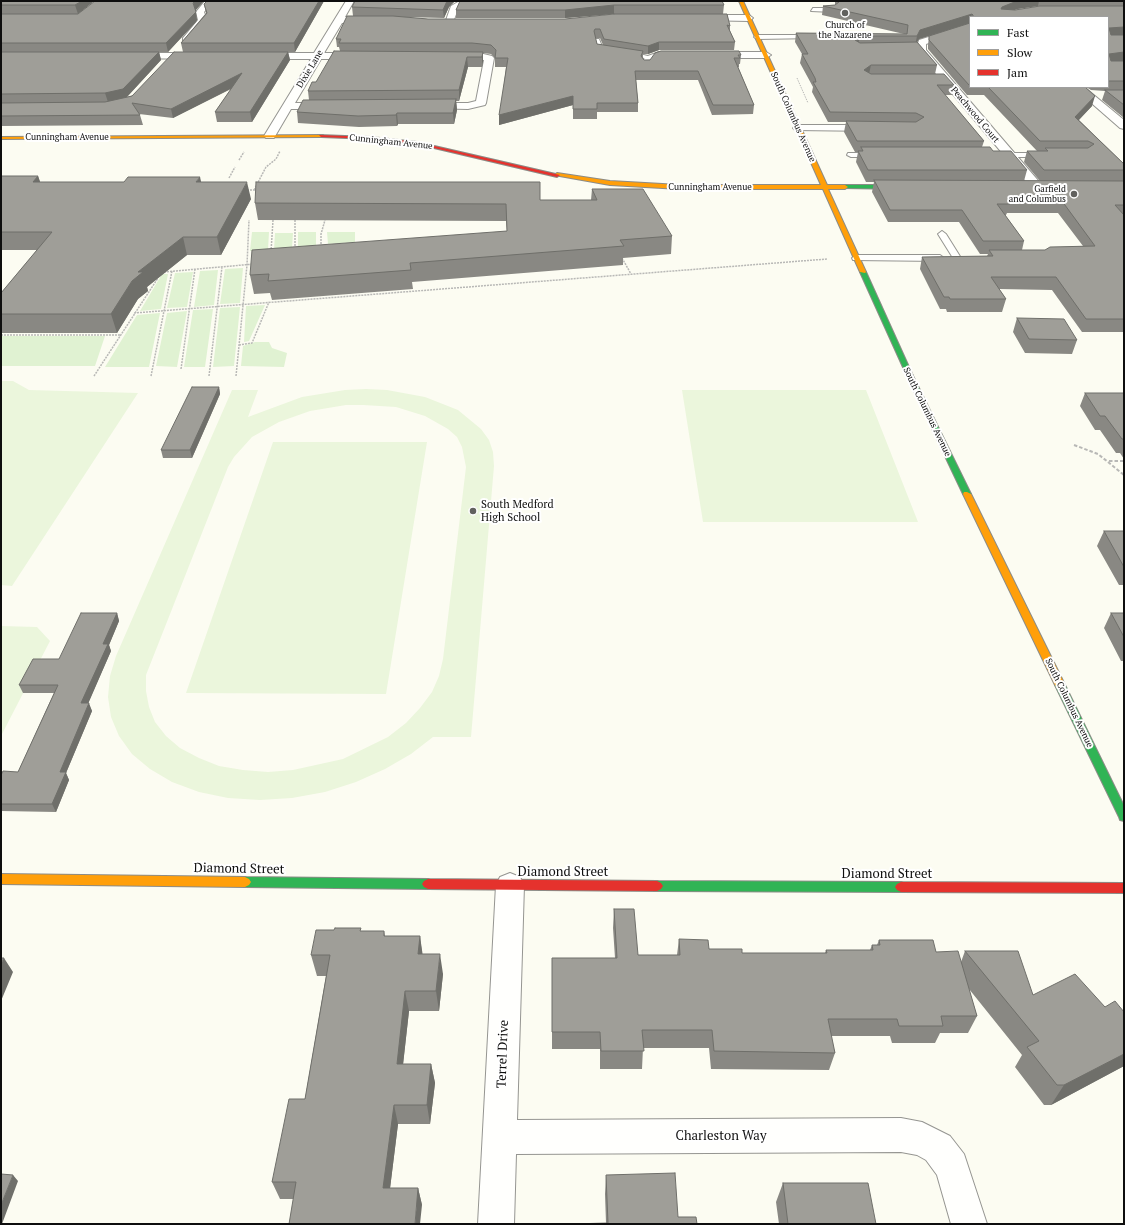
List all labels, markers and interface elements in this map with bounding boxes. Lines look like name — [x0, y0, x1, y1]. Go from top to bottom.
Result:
marker: Church of the Nazarene — [840, 8, 850, 18]
legend — [969, 16, 1109, 88]
place label: Church of the Nazarene — [818, 20, 872, 41]
text: Fast — [1007, 25, 1029, 40]
text: Slow — [1007, 45, 1032, 60]
street label: Dixie Lane — [294, 48, 326, 90]
text: Jam — [1007, 65, 1028, 80]
street label: South Columbus Avenue — [768, 70, 818, 164]
street label: Peachwood Court — [948, 85, 1002, 145]
street label: Cunningham Avenue — [25, 132, 109, 142]
street label: Cunningham Avenue — [349, 132, 433, 152]
street label: Cunningham Avenue — [668, 182, 752, 192]
place label: Garfield and Columbus — [1009, 184, 1066, 205]
marker: Garfield and Columbus — [1069, 189, 1079, 199]
street label: South Columbus Avenue — [901, 366, 953, 458]
place label: South Medford High School — [481, 498, 554, 524]
marker: South Medford High School — [468, 506, 478, 516]
street label: South Columbus Avenue — [1043, 657, 1095, 749]
street label: Diamond Street — [193, 860, 285, 878]
street label: Diamond Street — [518, 864, 608, 880]
street label: Diamond Street — [842, 866, 932, 882]
street label: Terrel Drive — [494, 1020, 512, 1088]
street label: Charleston Way — [676, 1128, 766, 1144]

